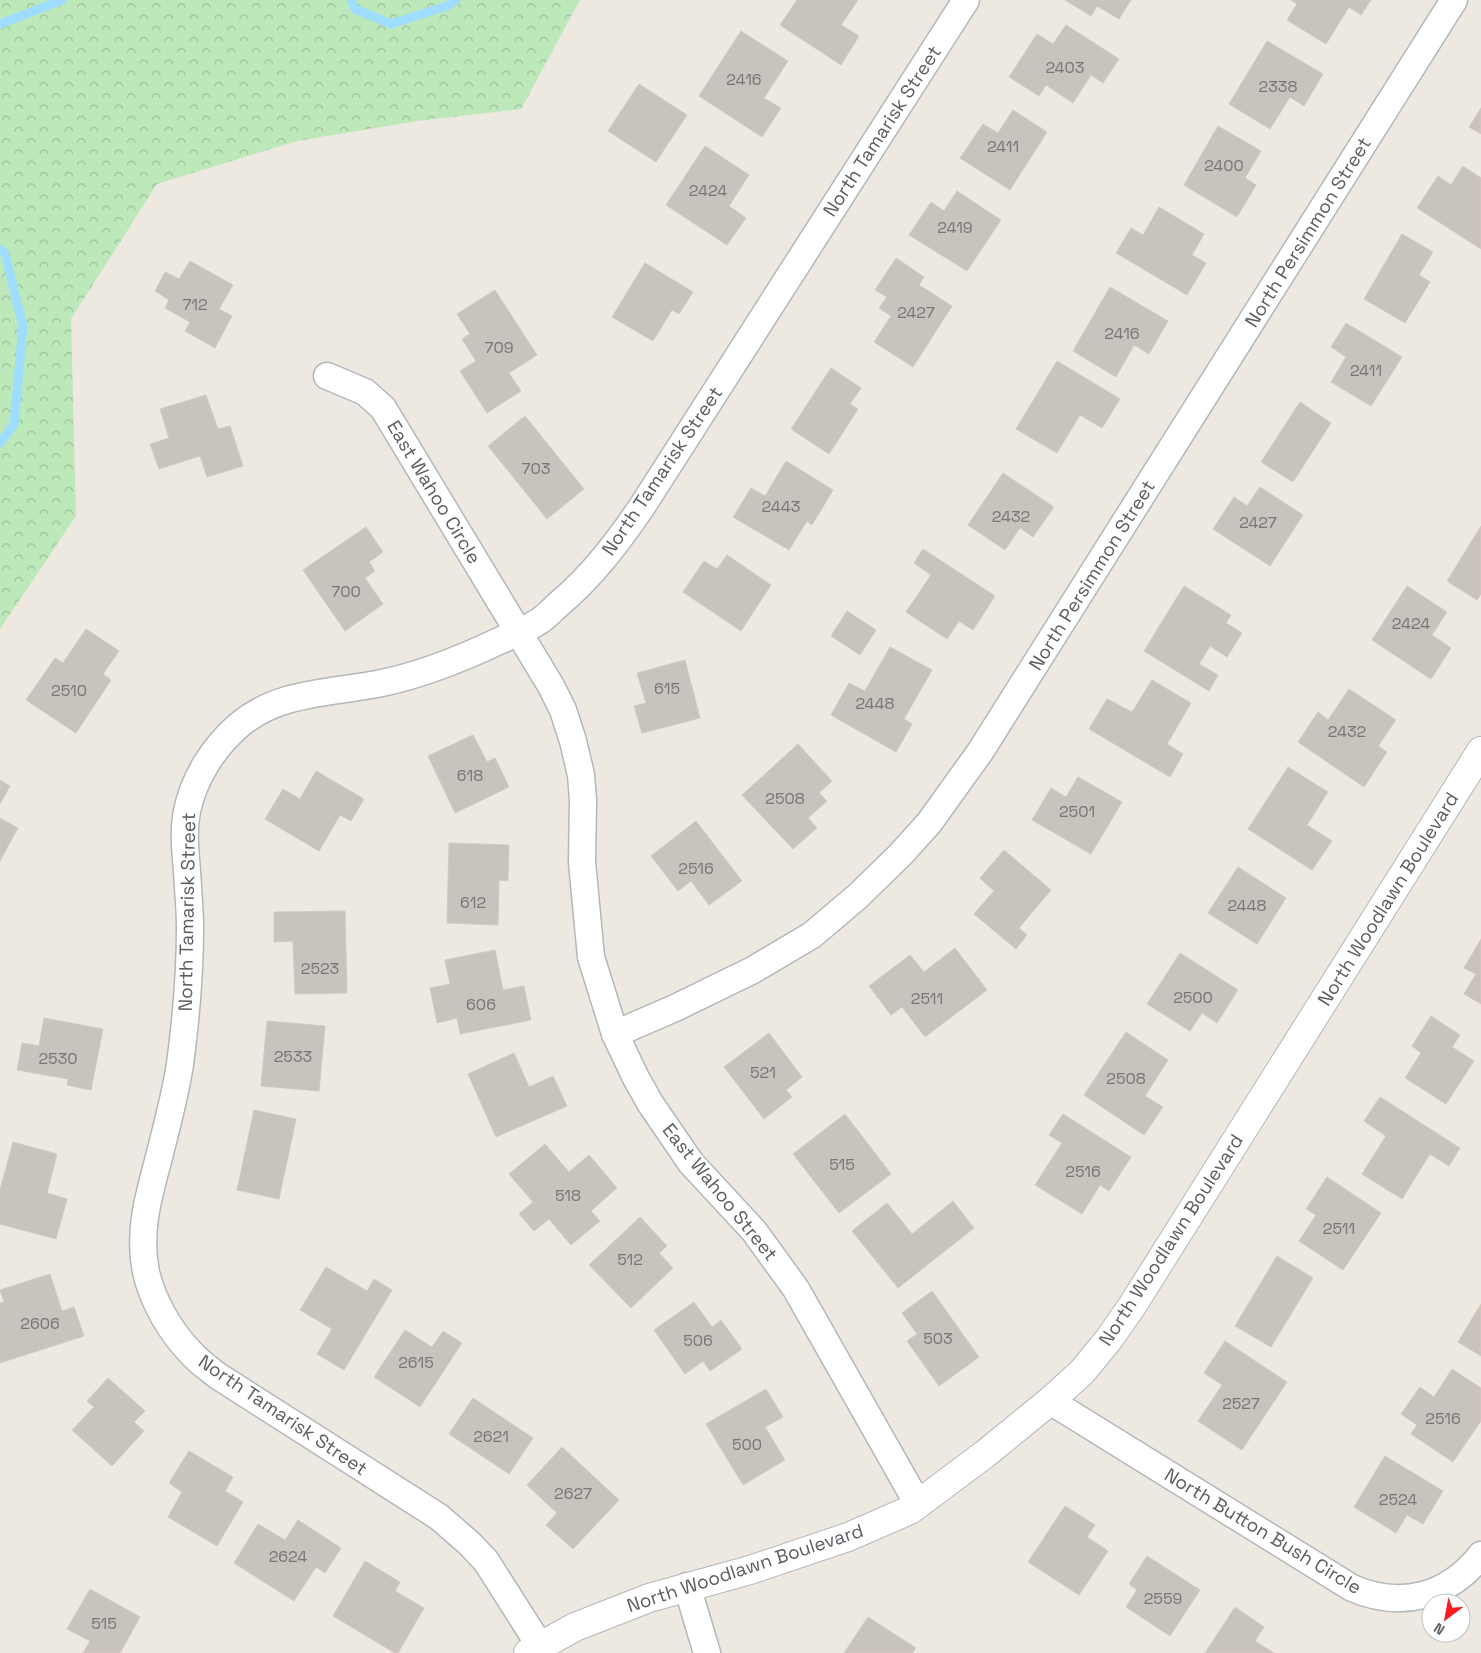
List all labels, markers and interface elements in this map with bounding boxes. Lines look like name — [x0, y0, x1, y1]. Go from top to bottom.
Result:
street label: North Tamarisk Street — [817, 41, 947, 221]
house number: 2403 — [1045, 57, 1085, 78]
house number: 2416 — [726, 69, 762, 90]
house number: 2338 — [1259, 76, 1297, 97]
street label: North Persimmon Street — [1239, 132, 1377, 332]
house number: 2411 — [987, 136, 1019, 157]
house number: 2400 — [1204, 155, 1244, 176]
house number: 2424 — [689, 180, 727, 201]
house number: 2419 — [937, 217, 973, 238]
house number: 712 — [182, 294, 208, 315]
house number: 2427 — [897, 302, 935, 323]
house number: 2416 — [1104, 323, 1140, 344]
house number: 709 — [485, 337, 513, 358]
house number: 2411 — [1350, 360, 1382, 381]
street label: North Tamarisk Street — [596, 382, 728, 560]
street label: East Wahoo Circle — [381, 416, 487, 568]
house number: 703 — [522, 458, 550, 479]
street label: North Persimmon Street — [1023, 475, 1161, 675]
house number: 2443 — [762, 496, 800, 517]
house number: 2432 — [992, 506, 1030, 527]
house number: 2427 — [1239, 512, 1277, 533]
house number: 700 — [331, 581, 361, 602]
house number: 2424 — [1392, 613, 1430, 634]
house number: 615 — [654, 678, 680, 699]
house number: 2510 — [51, 680, 87, 701]
house number: 2448 — [855, 693, 895, 714]
house number: 2432 — [1328, 721, 1366, 742]
house number: 618 — [457, 765, 483, 786]
house number: 2508 — [765, 788, 805, 809]
street label: North Woodlawn Boulevard — [1312, 788, 1464, 1010]
house number: 2501 — [1059, 801, 1095, 822]
street label: North Tamarisk Street — [173, 812, 201, 1012]
house number: 2516 — [678, 858, 714, 879]
house number: 612 — [460, 892, 486, 913]
house number: 2448 — [1227, 895, 1267, 916]
house number: 2523 — [301, 958, 339, 979]
house number: 2500 — [1173, 987, 1213, 1008]
house number: 2511 — [911, 988, 943, 1009]
house number: 606 — [466, 994, 496, 1015]
house number: 2533 — [274, 1046, 312, 1067]
house number: 2530 — [38, 1048, 78, 1069]
house number: 521 — [750, 1062, 776, 1083]
house number: 2508 — [1106, 1068, 1146, 1089]
street label: East Wahoo Street — [657, 1118, 783, 1266]
street label: North Woodlawn Boulevard — [1093, 1130, 1249, 1350]
house number: 515 — [829, 1154, 855, 1175]
house number: 2516 — [1065, 1161, 1101, 1182]
house number: 518 — [555, 1185, 581, 1206]
house number: 2511 — [1323, 1218, 1355, 1239]
house number: 512 — [617, 1249, 643, 1270]
house number: 2606 — [20, 1313, 60, 1334]
house number: 503 — [923, 1328, 953, 1349]
house number: 506 — [683, 1330, 713, 1351]
street label: North Tamarisk Street — [194, 1349, 372, 1481]
house number: 2615 — [398, 1352, 434, 1373]
house number: 2527 — [1222, 1393, 1260, 1414]
house number: 2516 — [1425, 1408, 1461, 1429]
house number: 2621 — [473, 1426, 509, 1447]
house number: 500 — [732, 1434, 762, 1455]
street label: North Button Bush Circle — [1160, 1462, 1366, 1600]
house number: 2627 — [554, 1483, 592, 1504]
house number: 2524 — [1379, 1489, 1417, 1510]
street label: North Woodlawn Boulevard — [624, 1518, 866, 1618]
house number: 2624 — [269, 1546, 307, 1567]
house number: 2559 — [1144, 1588, 1182, 1609]
north arrow — [1421, 1593, 1471, 1643]
house number: 515 — [91, 1613, 117, 1634]
text: N — [1430, 1619, 1448, 1639]

